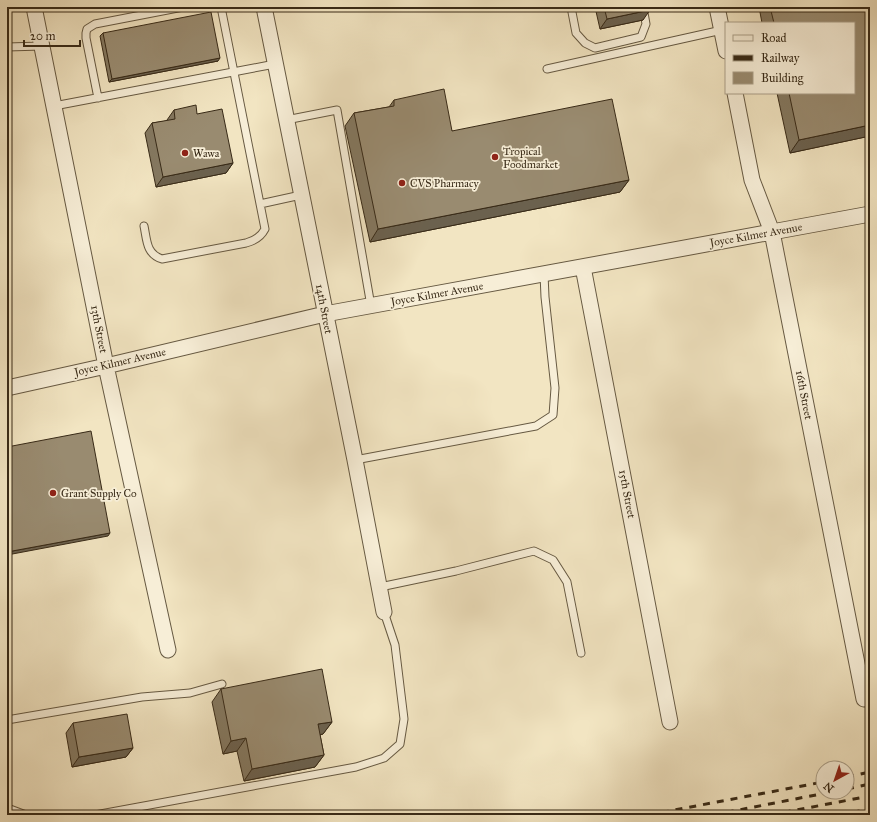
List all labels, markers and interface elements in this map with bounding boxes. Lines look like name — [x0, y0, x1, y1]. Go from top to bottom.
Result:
scale bar — [24, 22, 80, 48]
legend — [725, 22, 855, 94]
text: 20 m — [30, 29, 56, 43]
text: Road — [761, 31, 787, 45]
text: Railway — [761, 51, 800, 65]
text: Building — [761, 71, 804, 86]
place label: Tropical Foodmarket — [503, 145, 558, 171]
place label: Wawa — [193, 147, 220, 160]
marker: Wawa — [180, 148, 190, 158]
marker: Tropical Foodmarket — [490, 152, 500, 162]
place label: CVS Pharmacy — [410, 177, 480, 190]
marker: CVS Pharmacy — [397, 178, 407, 188]
street label: Joyce Kilmer Avenue — [708, 220, 804, 251]
street label: Joyce Kilmer Avenue — [389, 279, 485, 310]
street label: 14th Street — [313, 283, 335, 335]
street label: 13th Street — [88, 304, 110, 354]
street label: Joyce Kilmer Avenue — [72, 345, 168, 380]
street label: 16th Street — [793, 369, 815, 421]
street label: 15th Street — [616, 469, 638, 519]
place label: Grant Supply Co — [61, 487, 137, 500]
marker: Grant Supply Co — [48, 488, 58, 498]
north arrow — [815, 760, 855, 800]
text: N — [821, 779, 837, 795]

